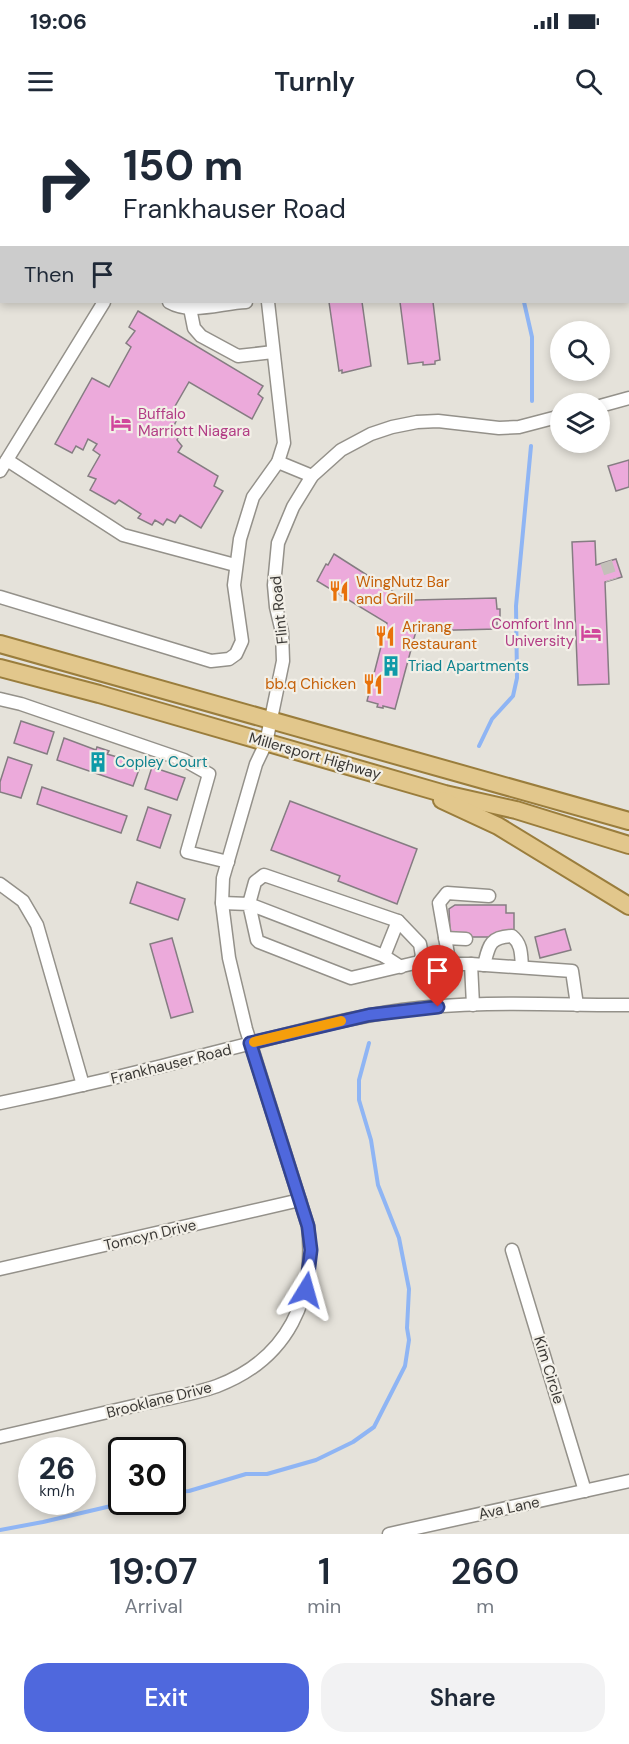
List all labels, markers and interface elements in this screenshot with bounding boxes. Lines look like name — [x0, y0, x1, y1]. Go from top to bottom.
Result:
text: 19:06 — [30, 7, 87, 36]
text: Turnly — [274, 64, 355, 99]
icon: menu — [24, 65, 57, 98]
icon: search — [572, 65, 605, 98]
text: 150 m — [123, 138, 243, 193]
icon: right — [24, 144, 102, 222]
text: Frankhauser Road — [123, 191, 346, 226]
icon: arrive — [86, 258, 119, 291]
text: Then — [24, 260, 74, 289]
map controls — [550, 321, 610, 453]
button: search — [550, 321, 610, 381]
button: layers — [550, 393, 610, 453]
place label: Buffalo Marriott Niagara — [138, 404, 250, 441]
hotel icon: Buffalo Marriott Niagara — [109, 411, 133, 435]
place label: WingNutz Bar and Grill — [356, 572, 450, 609]
street label: Flint Road — [265, 575, 293, 645]
restaurant icon: WingNutz Bar and Grill — [327, 579, 351, 603]
place label: Comfort Inn University — [491, 614, 575, 651]
place label: Arirang Restaurant — [402, 617, 477, 654]
hotel icon: Comfort Inn University — [579, 621, 603, 645]
restaurant icon: Arirang Restaurant — [373, 624, 397, 648]
building icon: Triad Apartments — [379, 654, 403, 678]
place label: Triad Apartments — [408, 656, 529, 676]
restaurant icon: bb.q Chicken — [361, 672, 385, 696]
place label: bb.q Chicken — [265, 674, 356, 694]
street label: Millersport Highway — [247, 728, 384, 785]
building icon: Copley Court — [86, 750, 110, 774]
place label: Copley Court — [115, 752, 208, 772]
pin — [412, 945, 463, 1007]
icon: arrive — [421, 954, 454, 987]
street label: Frankhauser Road — [109, 1039, 233, 1089]
street label: Tomcyn Drive — [102, 1215, 198, 1255]
position arrow — [274, 1258, 338, 1322]
street label: Kim Circle — [529, 1334, 569, 1406]
street label: Brooklane Drive — [104, 1377, 214, 1423]
speed limit sign: 30 — [108, 1437, 186, 1515]
text: 26 — [39, 1449, 75, 1488]
text: km/h — [39, 1481, 75, 1501]
street label: Ava Lane — [477, 1492, 541, 1524]
text: 19:07 — [110, 1548, 198, 1595]
text: 1 — [318, 1548, 330, 1595]
text: 260 — [451, 1548, 519, 1595]
text: Arrival — [124, 1593, 183, 1619]
text: min — [307, 1593, 341, 1619]
text: m — [476, 1593, 494, 1619]
button: Exit — [24, 1663, 309, 1732]
button: Share — [321, 1663, 605, 1732]

